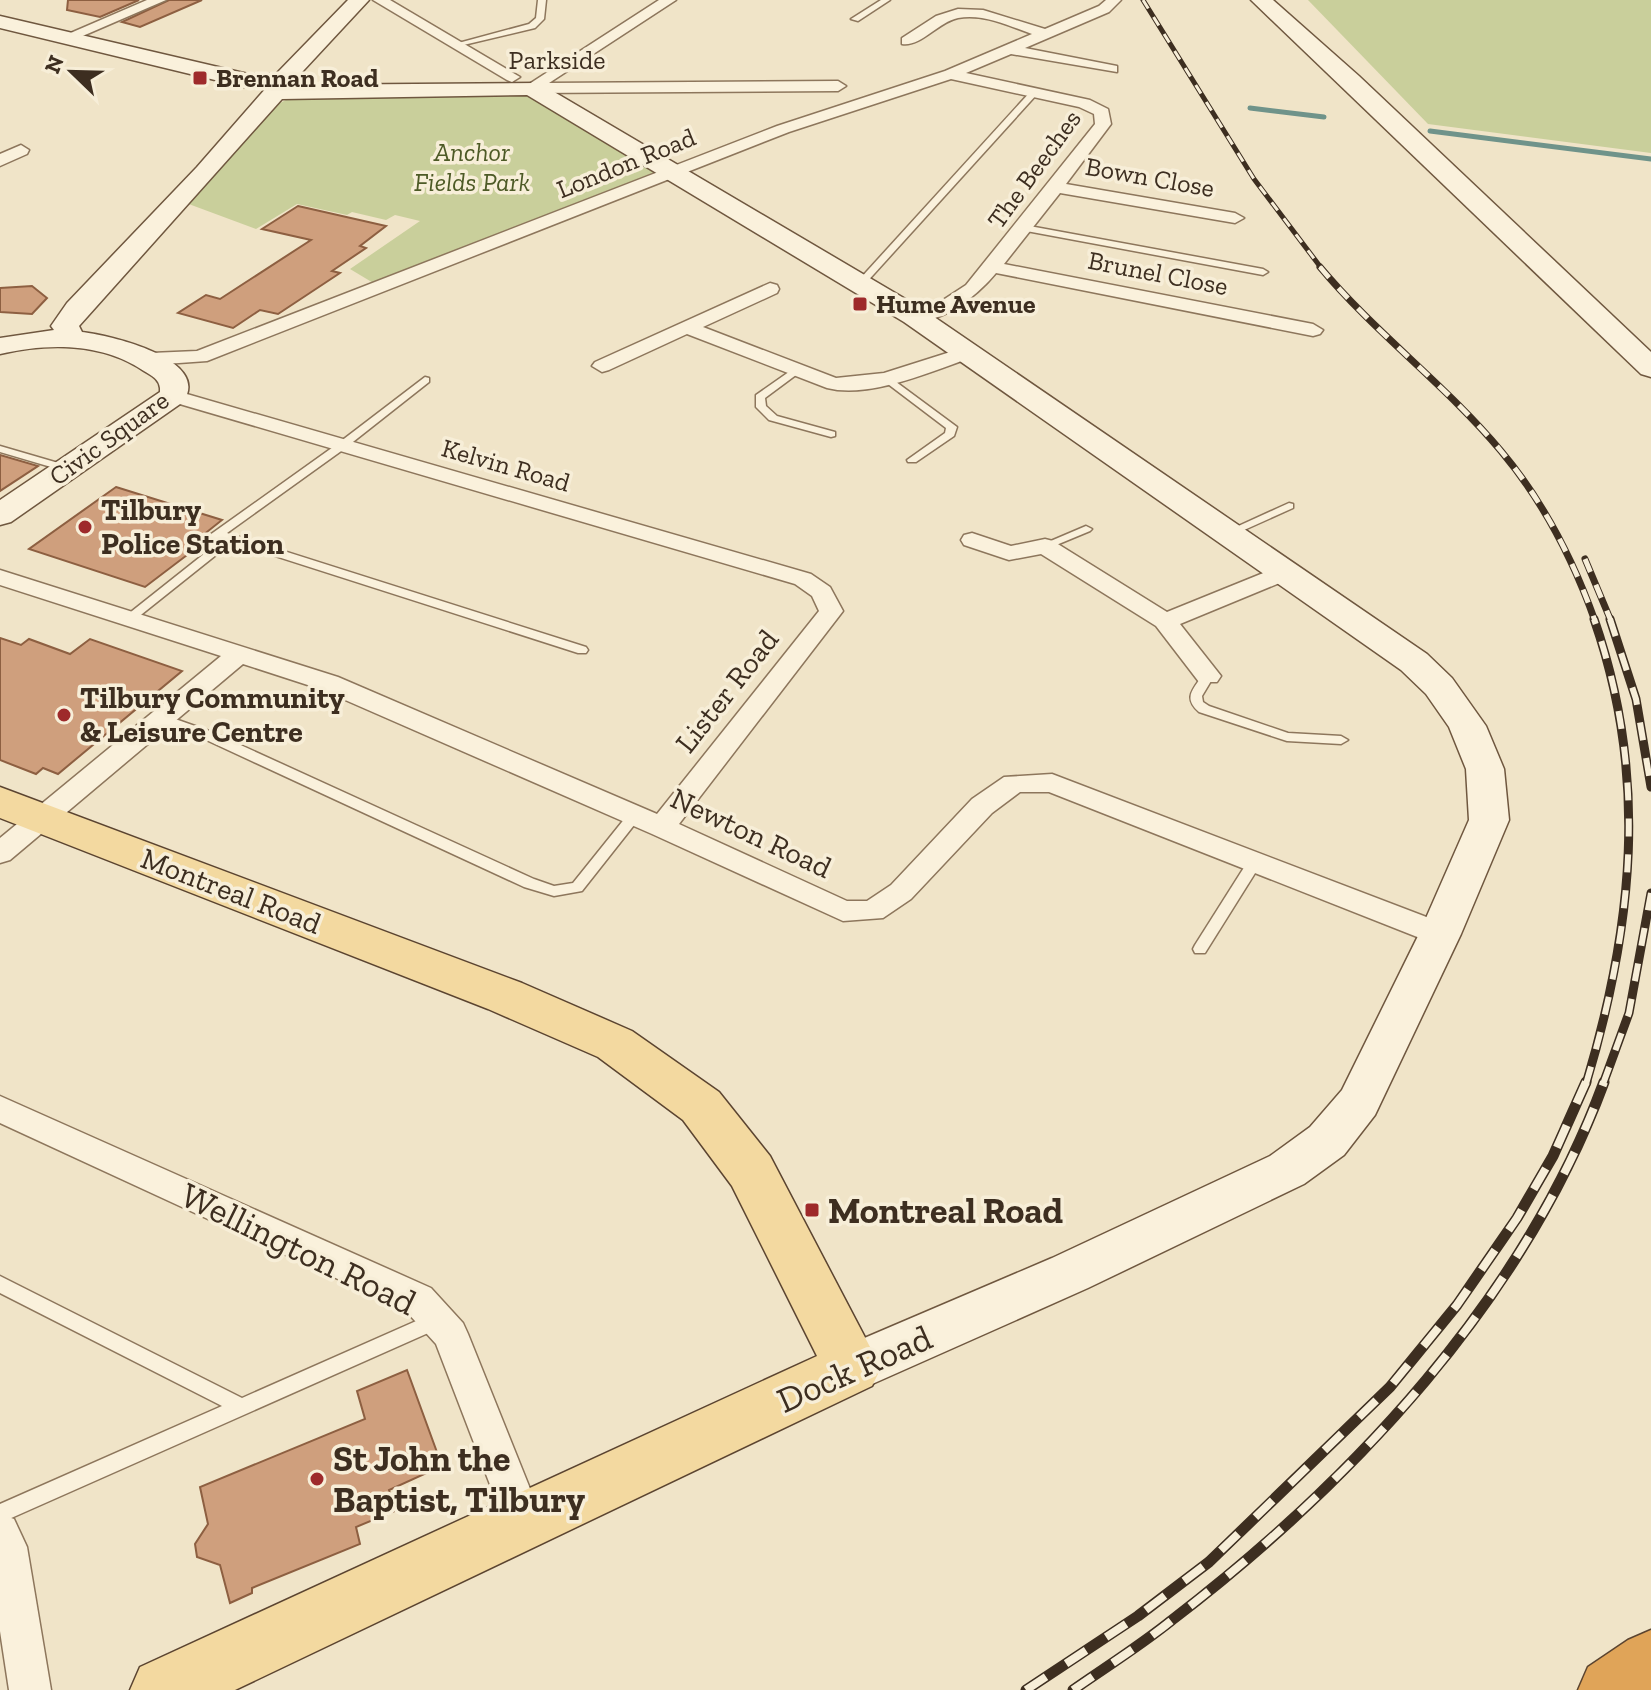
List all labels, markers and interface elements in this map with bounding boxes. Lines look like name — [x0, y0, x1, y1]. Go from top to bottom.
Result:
north arrow — [32, 32, 112, 112]
street label: Parkside — [509, 44, 605, 76]
text: N — [38, 51, 70, 77]
place label: Brennan Road — [216, 62, 379, 94]
marker: Brennan Road — [191, 69, 209, 87]
street label: The Beeches — [980, 103, 1088, 235]
street label: London Road — [552, 121, 700, 205]
park label: Anchor Fields Park — [414, 136, 530, 198]
street label: Bown Close — [1083, 150, 1217, 204]
street label: Brunel Close — [1085, 244, 1231, 302]
place label: Hume Avenue — [876, 288, 1036, 320]
marker: Hume Avenue — [851, 295, 869, 313]
street label: Civic Square — [43, 384, 175, 492]
street label: Kelvin Road — [438, 431, 574, 499]
place label: Tilbury Police Station — [101, 492, 284, 562]
marker: Tilbury Police Station — [76, 518, 94, 536]
street label: Lister Road — [668, 622, 787, 760]
place label: Tilbury Community & Leisure Centre — [80, 680, 345, 750]
marker: Tilbury Community & Leisure Centre — [55, 706, 73, 724]
street label: Newton Road — [665, 780, 838, 886]
street label: Montreal Road — [136, 840, 327, 942]
street label: Wellington Road — [174, 1173, 424, 1324]
place label: Montreal Road — [828, 1189, 1063, 1232]
marker: Montreal Road — [803, 1201, 821, 1219]
street label: Dock Road — [770, 1315, 938, 1422]
place label: St John the Baptist, Tilbury — [333, 1437, 585, 1521]
marker: St John the Baptist, Tilbury — [308, 1470, 326, 1488]

